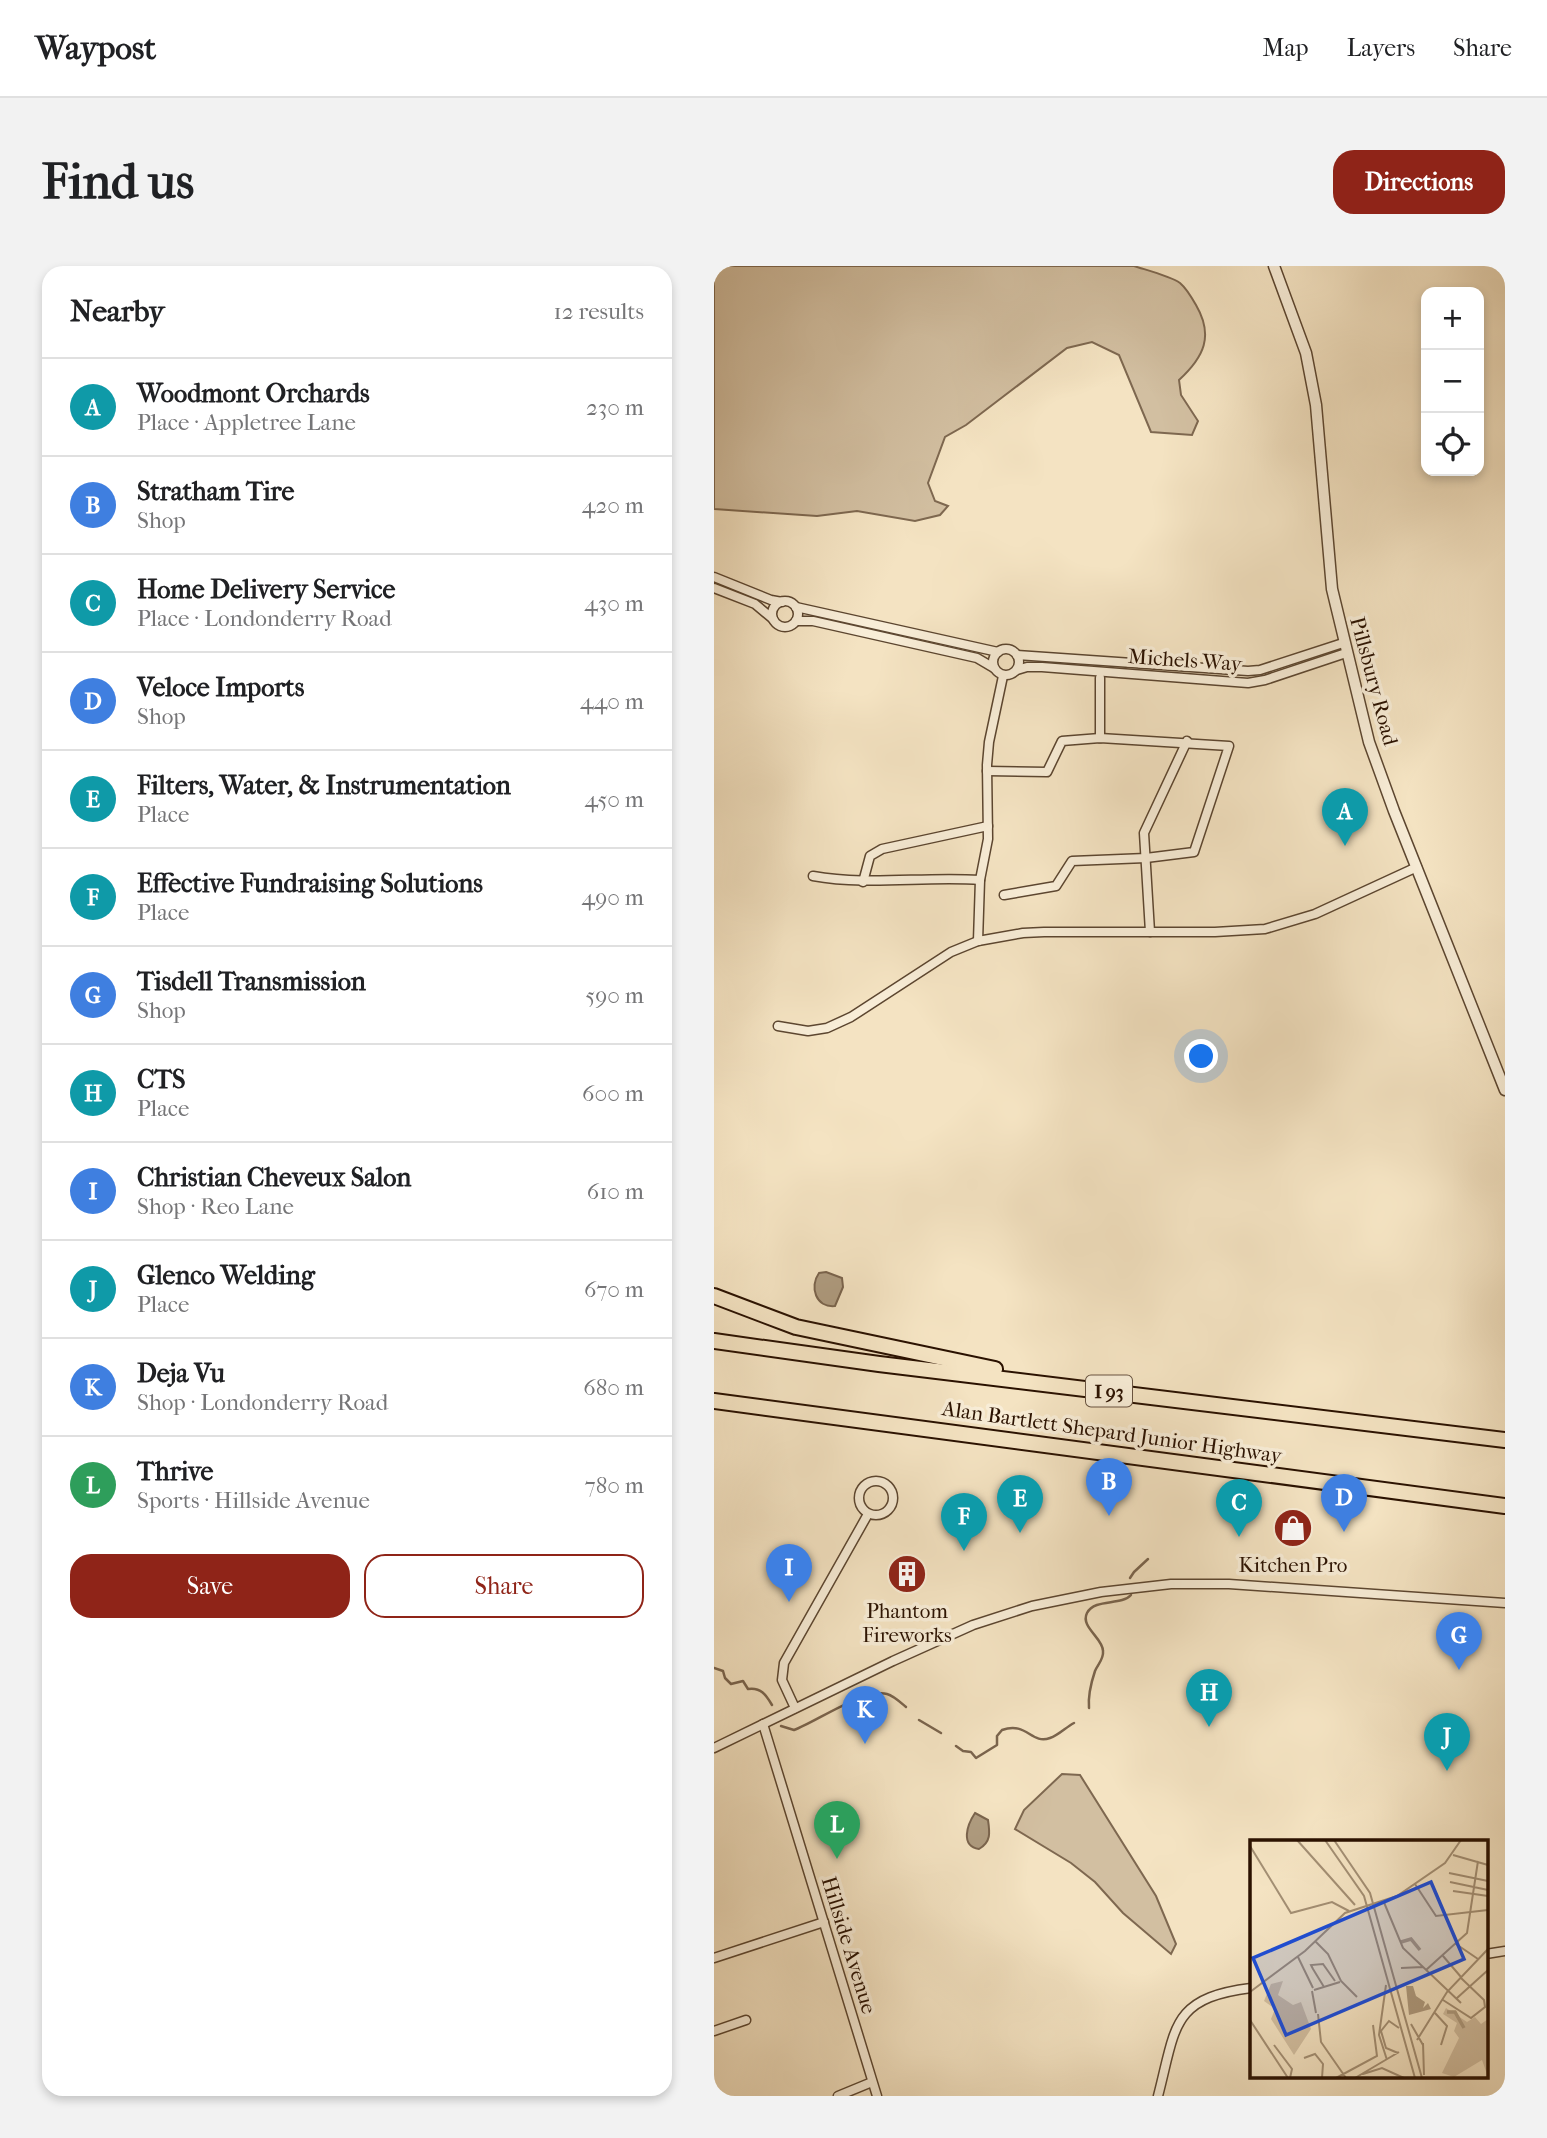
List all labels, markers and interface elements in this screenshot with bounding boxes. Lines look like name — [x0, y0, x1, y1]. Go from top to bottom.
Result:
text: Waypost — [35, 29, 156, 68]
text: Map — [1263, 34, 1309, 62]
text: Layers — [1347, 34, 1415, 62]
text: Share — [1453, 34, 1512, 62]
button: Directions — [1333, 150, 1505, 214]
text: Find us — [42, 153, 194, 211]
map controls — [1421, 287, 1484, 476]
button: + — [1421, 287, 1484, 350]
text: Nearby — [70, 294, 165, 329]
text: 12 results — [554, 298, 644, 325]
button: − — [1421, 350, 1484, 413]
text: Woodmont Orchards — [137, 378, 370, 409]
text: A — [86, 394, 100, 421]
text: 230 m — [586, 394, 644, 421]
text: Place · Appletree Lane — [137, 409, 356, 436]
button: locate — [1421, 413, 1484, 476]
text: Stratham Tire — [137, 476, 294, 507]
text: B — [86, 492, 100, 519]
text: 420 m — [582, 492, 644, 519]
text: Shop — [137, 507, 186, 534]
text: Home Delivery Service — [137, 574, 395, 605]
text: C — [85, 590, 101, 617]
text: 430 m — [584, 590, 644, 617]
text: Place · Londonderry Road — [137, 605, 392, 632]
street label: Pillsbury Road — [1345, 614, 1403, 749]
street label: Michels Way — [1127, 644, 1244, 676]
text: Veloce Imports — [137, 672, 304, 703]
text: D — [84, 688, 102, 715]
text: 440 m — [580, 688, 644, 715]
text: Shop — [137, 703, 186, 730]
text: Filters, Water, & Instrumentation — [137, 770, 511, 801]
text: E — [86, 786, 100, 813]
text: 450 m — [584, 786, 644, 813]
pin: A — [1322, 788, 1368, 846]
text: Place — [137, 801, 189, 828]
text: Effective Fundraising Solutions — [137, 868, 483, 899]
text: F — [87, 884, 99, 911]
text: 490 m — [582, 884, 644, 911]
text: Place — [137, 899, 189, 926]
text: Tisdell Transmission — [137, 966, 366, 997]
text: G — [85, 982, 101, 1009]
text: 590 m — [585, 982, 644, 1009]
text: Shop — [137, 997, 186, 1024]
your location — [1184, 1039, 1218, 1073]
text: CTS — [137, 1064, 185, 1095]
text: H — [84, 1080, 102, 1107]
text: 600 m — [582, 1080, 644, 1107]
text: Place — [137, 1095, 189, 1122]
text: Christian Cheveux Salon — [137, 1162, 411, 1193]
text: I — [89, 1178, 97, 1205]
text: 610 m — [587, 1178, 644, 1205]
text: Shop · Reo Lane — [137, 1193, 294, 1220]
text: Glenco Welding — [137, 1260, 315, 1291]
text: J — [89, 1276, 97, 1303]
text: 670 m — [584, 1276, 644, 1303]
text: Place — [137, 1291, 189, 1318]
text: Deja Vu — [137, 1358, 225, 1389]
text: K — [85, 1374, 101, 1401]
text: 680 m — [583, 1374, 644, 1401]
road number: I 93 — [1086, 1376, 1132, 1406]
text: Shop · Londonderry Road — [137, 1389, 388, 1416]
street label: Alan Bartlett Shepard Junior Highway — [940, 1396, 1284, 1468]
text: Thrive — [137, 1456, 213, 1487]
pin: B — [1086, 1458, 1132, 1516]
text: L — [86, 1472, 100, 1499]
text: 780 m — [585, 1472, 644, 1499]
pin: D — [1321, 1474, 1367, 1532]
pin: E — [997, 1475, 1043, 1533]
pin: C — [1216, 1479, 1262, 1537]
text: Sports · Hillside Avenue — [137, 1487, 370, 1514]
pin: F — [941, 1493, 987, 1551]
shop icon: Kitchen Pro — [1272, 1507, 1314, 1549]
pin: I — [766, 1544, 812, 1602]
building icon: Phantom Fireworks — [886, 1553, 928, 1595]
place label: Kitchen Pro — [1239, 1553, 1347, 1577]
button: Save — [70, 1554, 350, 1618]
button: Share — [364, 1554, 644, 1618]
place label: Phantom Fireworks — [862, 1599, 952, 1647]
pin: G — [1436, 1612, 1482, 1670]
pin: H — [1186, 1669, 1232, 1727]
pin: K — [842, 1686, 888, 1744]
pin: J — [1424, 1713, 1470, 1771]
pin: L — [814, 1801, 860, 1859]
inset map — [1250, 1840, 1488, 2078]
street label: Hillside Avenue — [817, 1873, 881, 2017]

